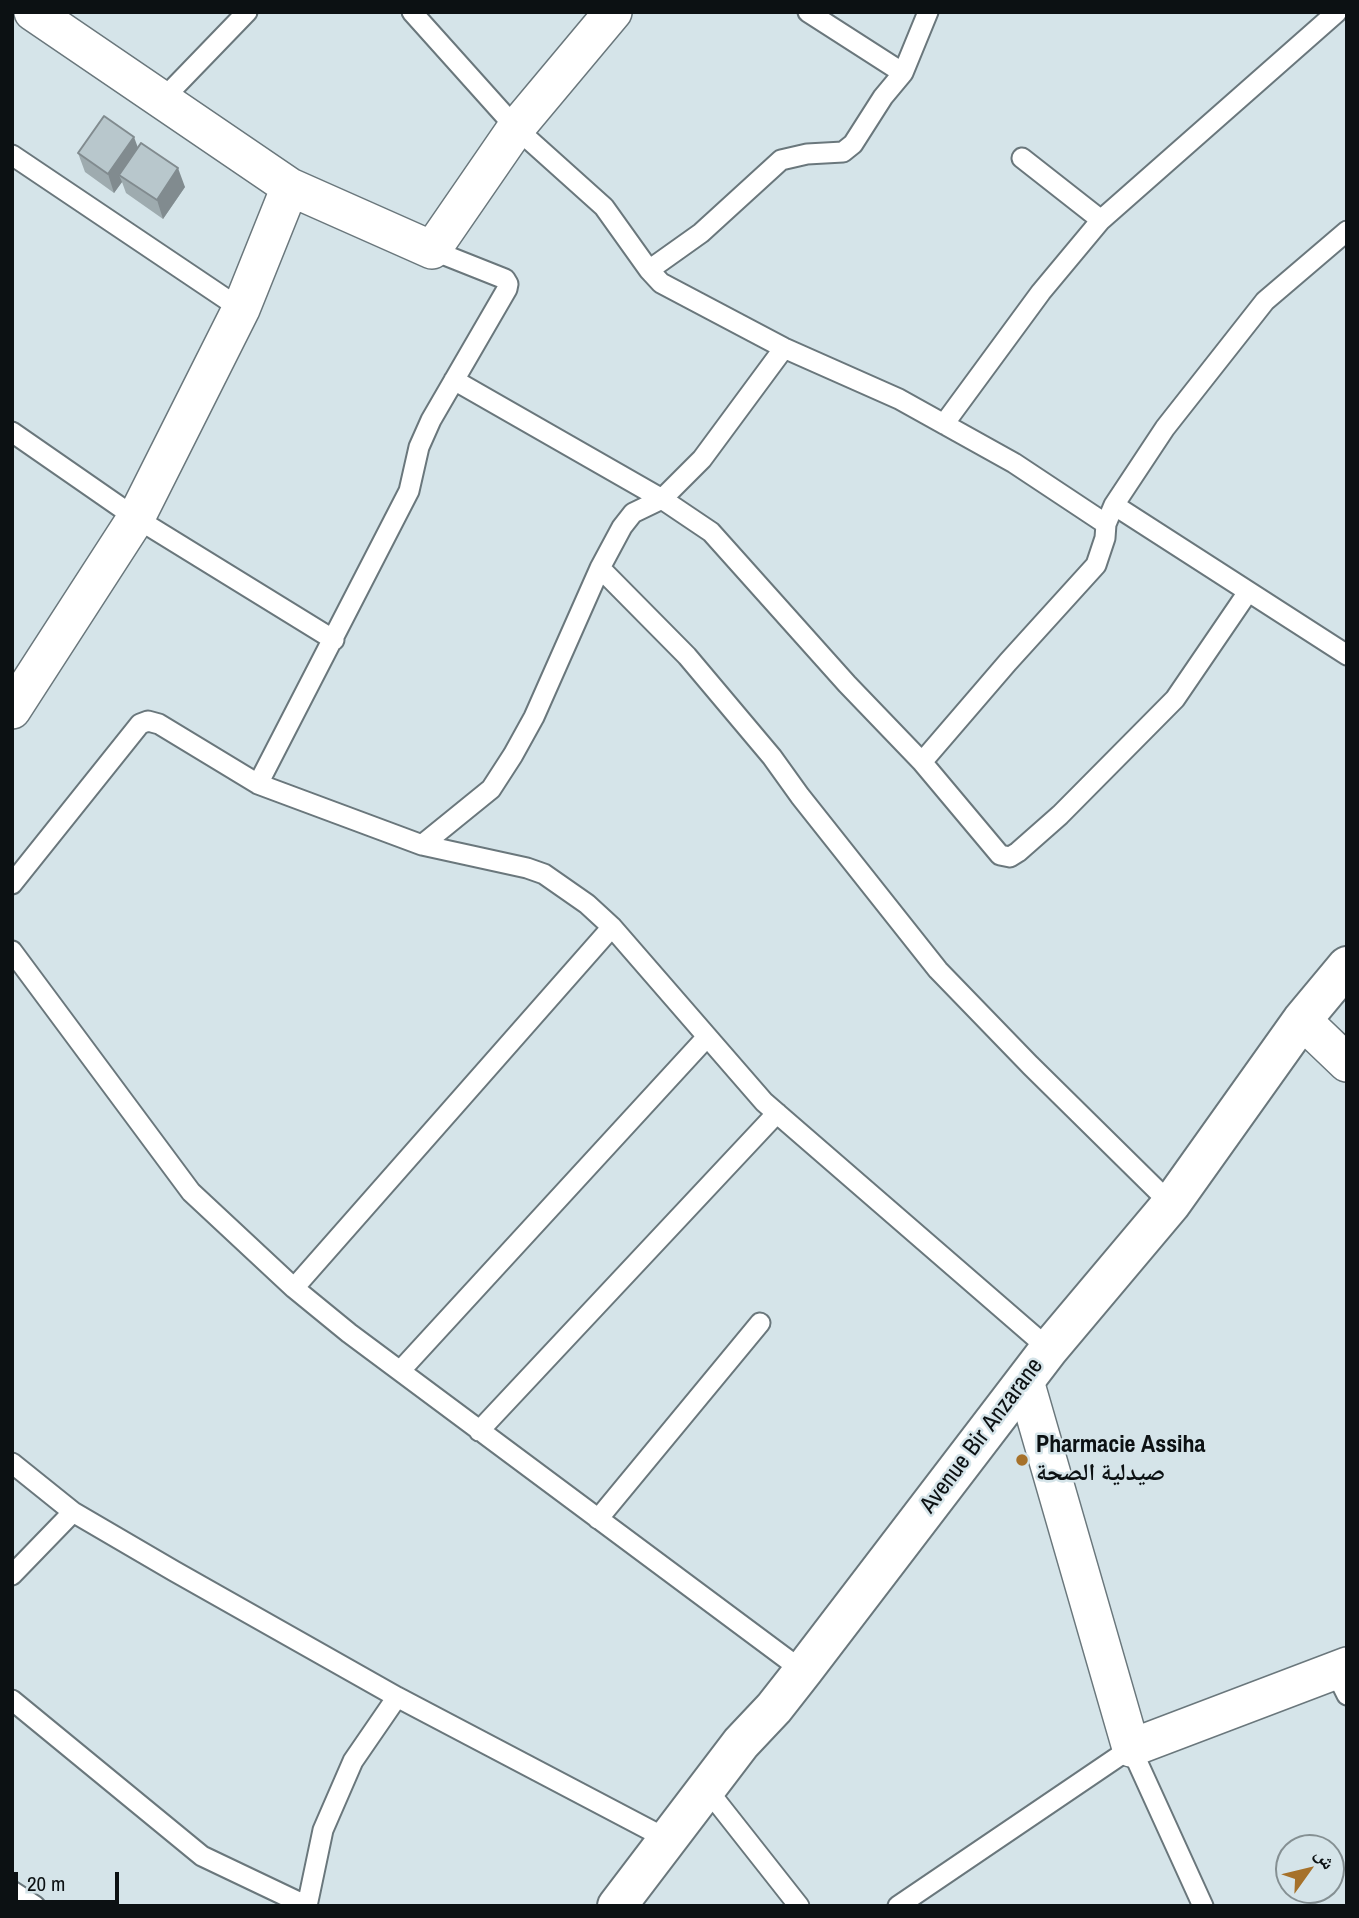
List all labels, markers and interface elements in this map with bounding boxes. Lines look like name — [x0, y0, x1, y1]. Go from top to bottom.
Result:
street label: Avenue Bir Anzarane — [914, 1353, 1050, 1519]
place label: Pharmacie Assiha صيدلية الصحة — [1036, 1432, 1206, 1488]
marker: Pharmacie Assiha صيدلية الصحة — [1014, 1452, 1030, 1468]
north arrow — [1275, 1834, 1345, 1904]
text: ش — [1309, 1843, 1342, 1874]
scale bar — [18, 1858, 122, 1902]
text: 20 m — [27, 1869, 65, 1898]

